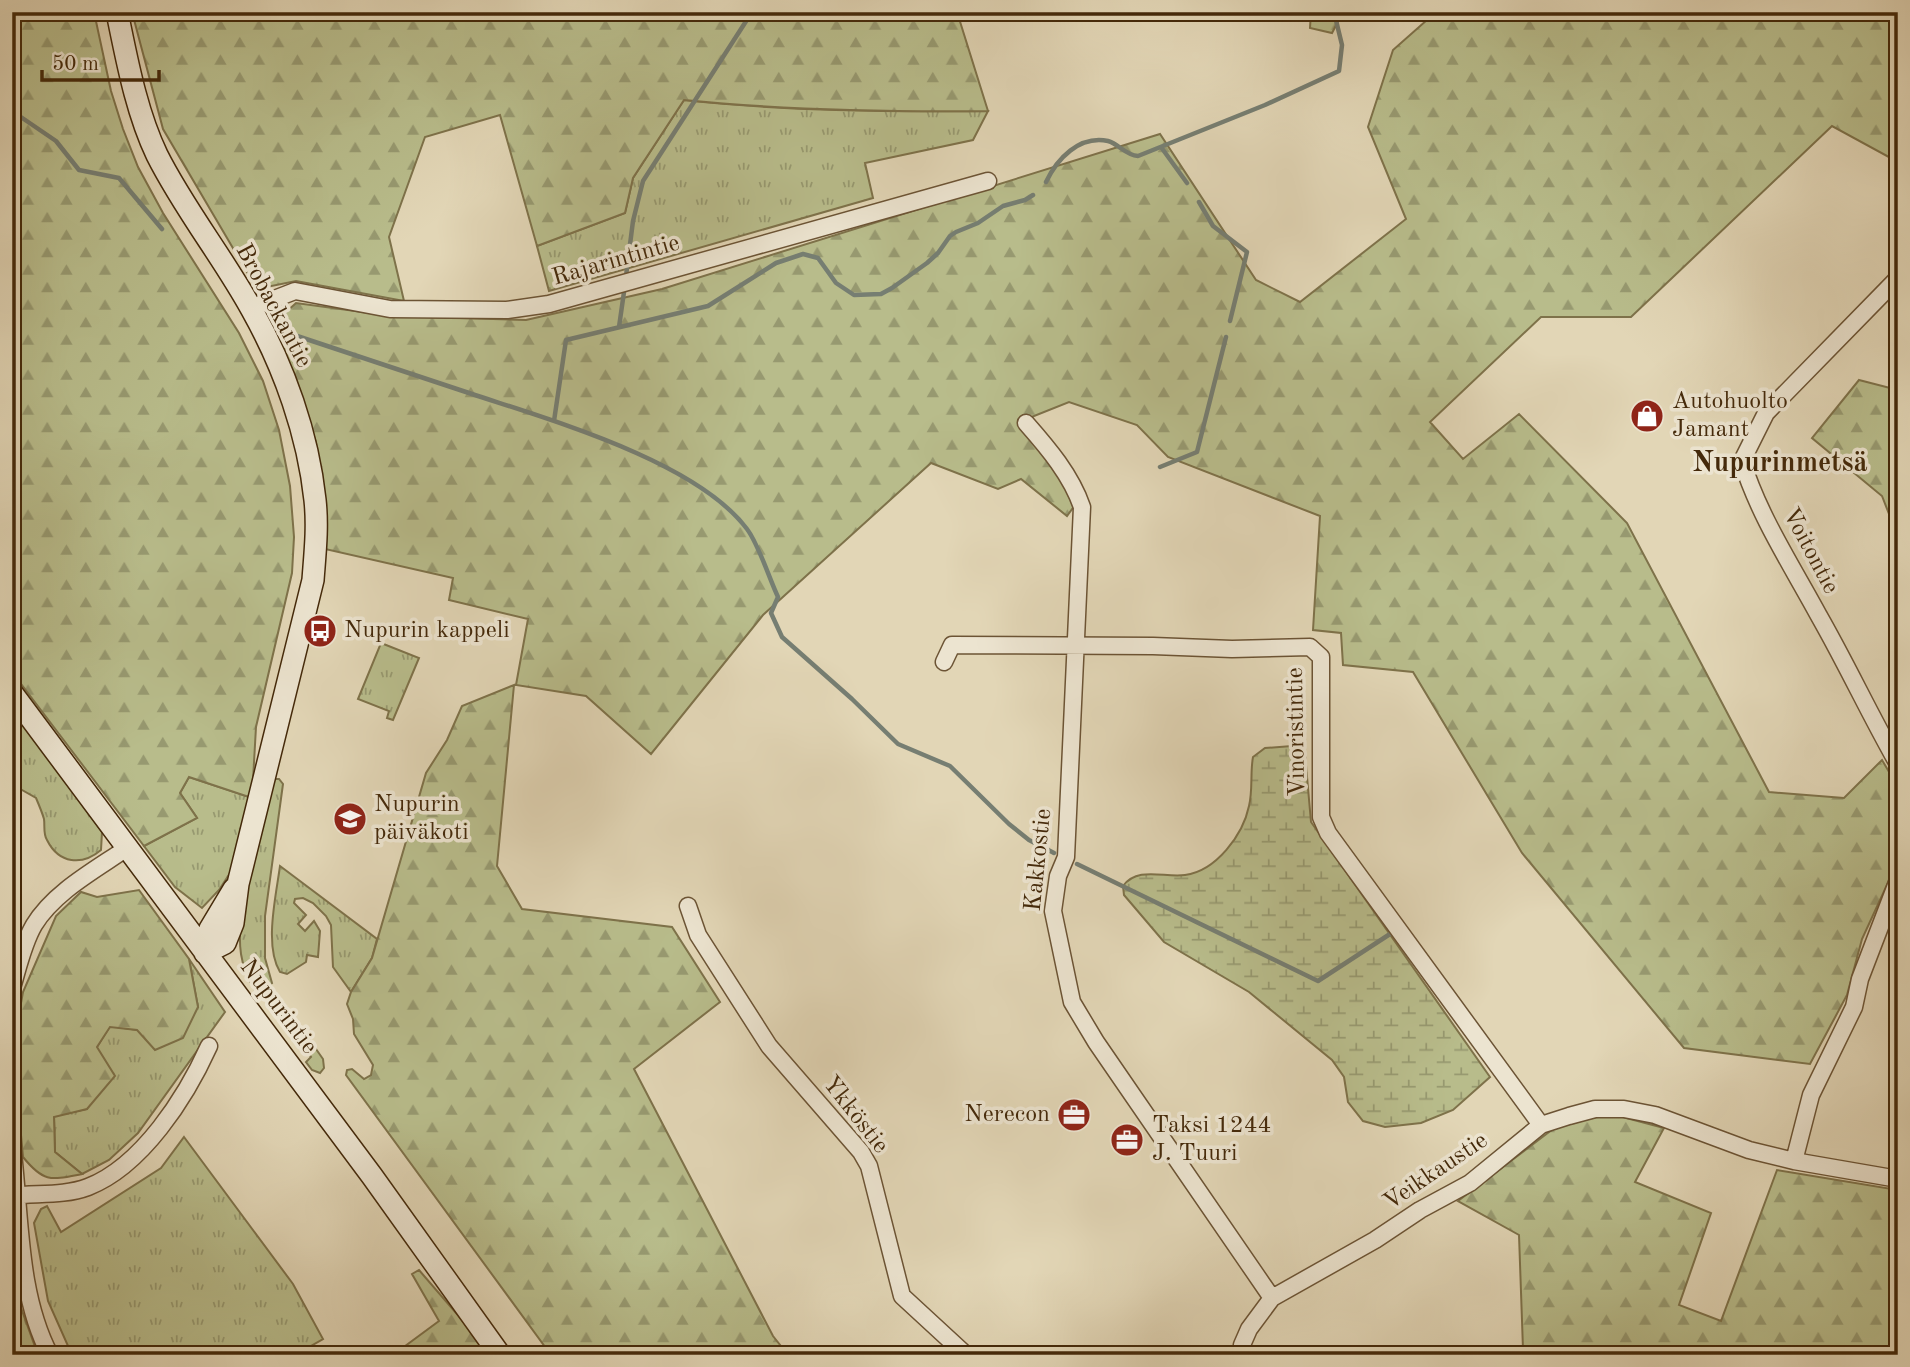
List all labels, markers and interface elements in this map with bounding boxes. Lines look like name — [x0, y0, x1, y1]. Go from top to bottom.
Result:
scale bar — [42, 38, 159, 82]
text: 50 m — [52, 54, 99, 75]
street label: Rajarintintie — [549, 231, 683, 291]
street label: Brobackantie — [230, 240, 316, 372]
place label: Autohuolto Jamant — [1672, 390, 1788, 442]
shop icon: Autohuolto Jamant — [1628, 397, 1666, 435]
district label: Nupurinmetsä — [1692, 450, 1868, 478]
street label: Voitontie — [1777, 504, 1843, 598]
bus stop icon: Nupurin kappeli — [301, 612, 339, 650]
place label: Nupurin kappeli — [344, 619, 510, 643]
street label: Vinoristintie — [1284, 667, 1310, 797]
place label: Nupurin päiväkoti — [374, 793, 469, 845]
school or university icon: Nupurin päiväkoti — [331, 800, 369, 838]
street label: Kakkostie — [1022, 807, 1056, 913]
street label: Nupurintie — [235, 955, 321, 1059]
street label: Ykköstie — [818, 1072, 892, 1158]
office icon: Nerecon — [1055, 1096, 1093, 1134]
place label: Nerecon — [964, 1103, 1050, 1127]
place label: Taksi 1244 J. Tuuri — [1152, 1114, 1272, 1166]
office icon: Taksi 1244 J. Tuuri — [1108, 1121, 1146, 1159]
street label: Veikkaustie — [1380, 1129, 1492, 1215]

